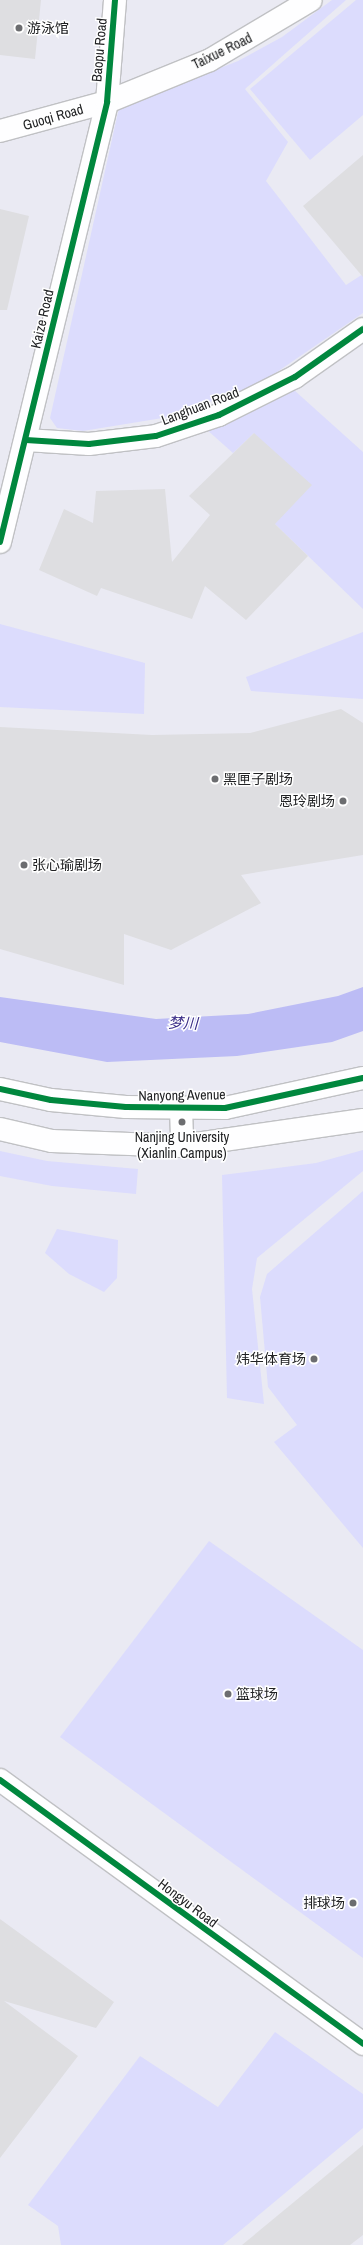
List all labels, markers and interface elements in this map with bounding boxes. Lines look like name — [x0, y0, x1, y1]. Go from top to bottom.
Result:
street label: Baopu Road — [88, 17, 110, 83]
place label: 游泳馆 — [27, 20, 69, 36]
marker: 游泳馆 — [14, 23, 24, 33]
street label: Taixue Road — [189, 29, 255, 73]
street label: Guoqi Road — [21, 100, 85, 134]
street label: Kaize Road — [27, 288, 57, 350]
street label: Langhuan Road — [159, 384, 241, 428]
place label: 黑匣子剧场 — [223, 771, 293, 787]
marker: 黑匣子剧场 — [210, 774, 220, 784]
place label: 恩玲剧场 — [279, 793, 335, 809]
marker: 恩玲剧场 — [338, 796, 348, 806]
place label: 张心瑜剧场 — [32, 857, 102, 873]
marker: 张心瑜剧场 — [19, 860, 29, 870]
water label: 梦川 — [168, 1013, 198, 1033]
street label: Nanyong Avenue — [138, 1086, 226, 1104]
marker: Nanjing University (Xianlin Campus) — [177, 1117, 187, 1127]
place label: Nanjing University (Xianlin Campus) — [135, 1129, 229, 1162]
place label: 炜华体育场 — [236, 1351, 306, 1367]
marker: 炜华体育场 — [309, 1354, 319, 1364]
place label: 篮球场 — [236, 1686, 278, 1702]
marker: 篮球场 — [223, 1689, 233, 1699]
street label: Hongyu Road — [155, 1875, 221, 1931]
place label: 排球场 — [303, 1895, 345, 1911]
marker: 排球场 — [348, 1898, 358, 1908]

